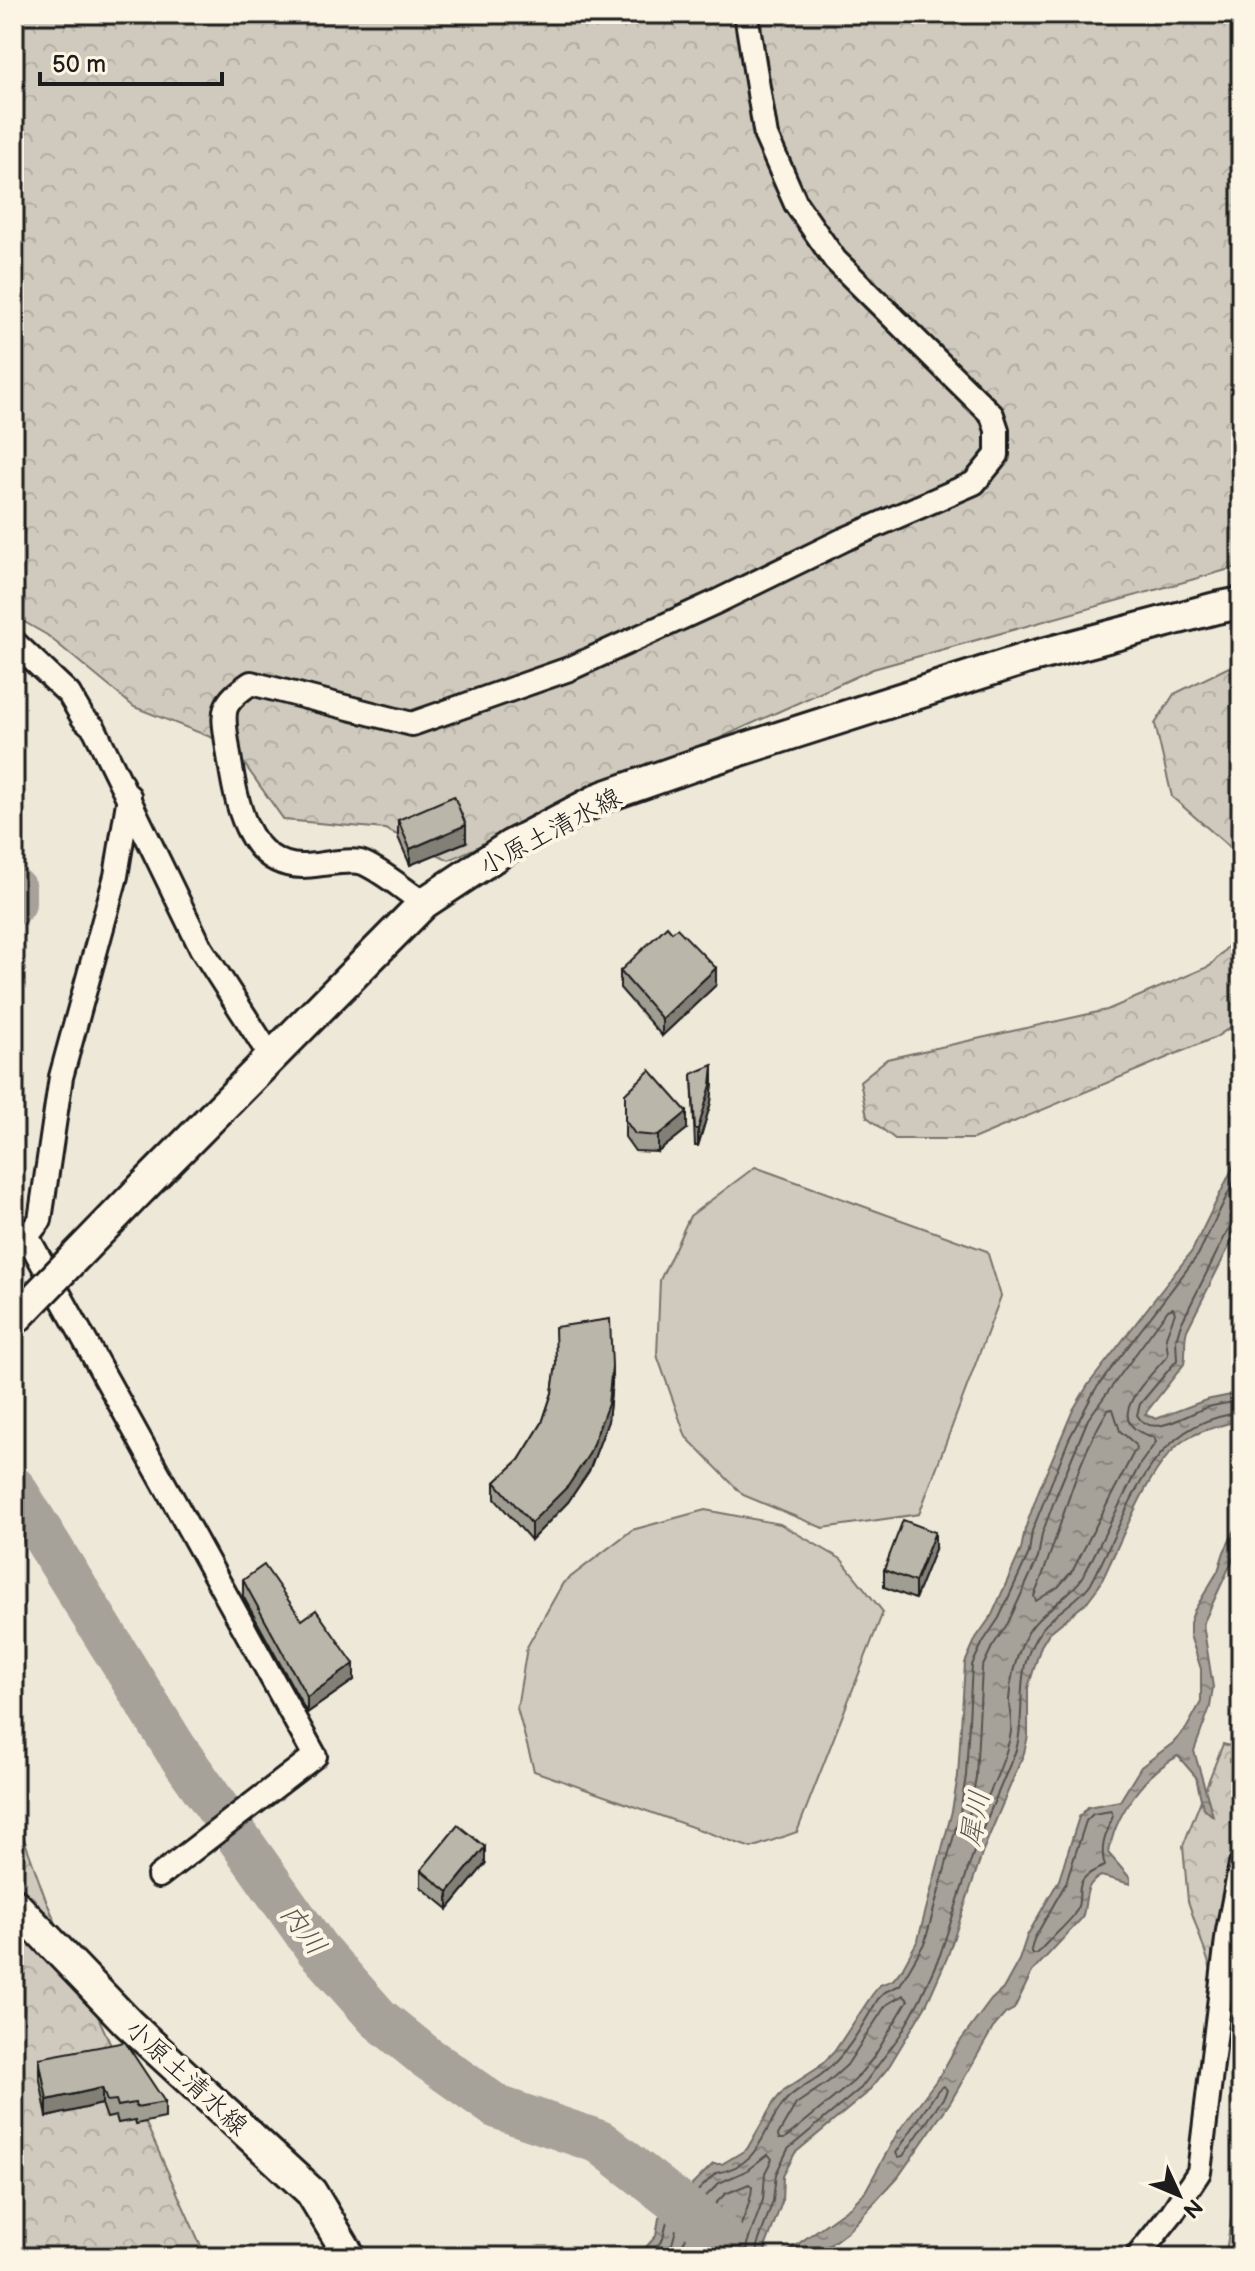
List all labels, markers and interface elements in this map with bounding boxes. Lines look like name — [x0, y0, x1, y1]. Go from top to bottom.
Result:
scale bar — [40, 36, 222, 86]
text: 50 m — [52, 50, 106, 79]
street label: 小原土清水線 — [475, 782, 627, 883]
water label: 犀川 — [954, 1788, 997, 1849]
water label: 内川 — [273, 1898, 333, 1962]
street label: 小原土清水線 — [118, 2014, 254, 2143]
north arrow — [1139, 2155, 1219, 2235]
text: N — [1177, 2193, 1208, 2223]

